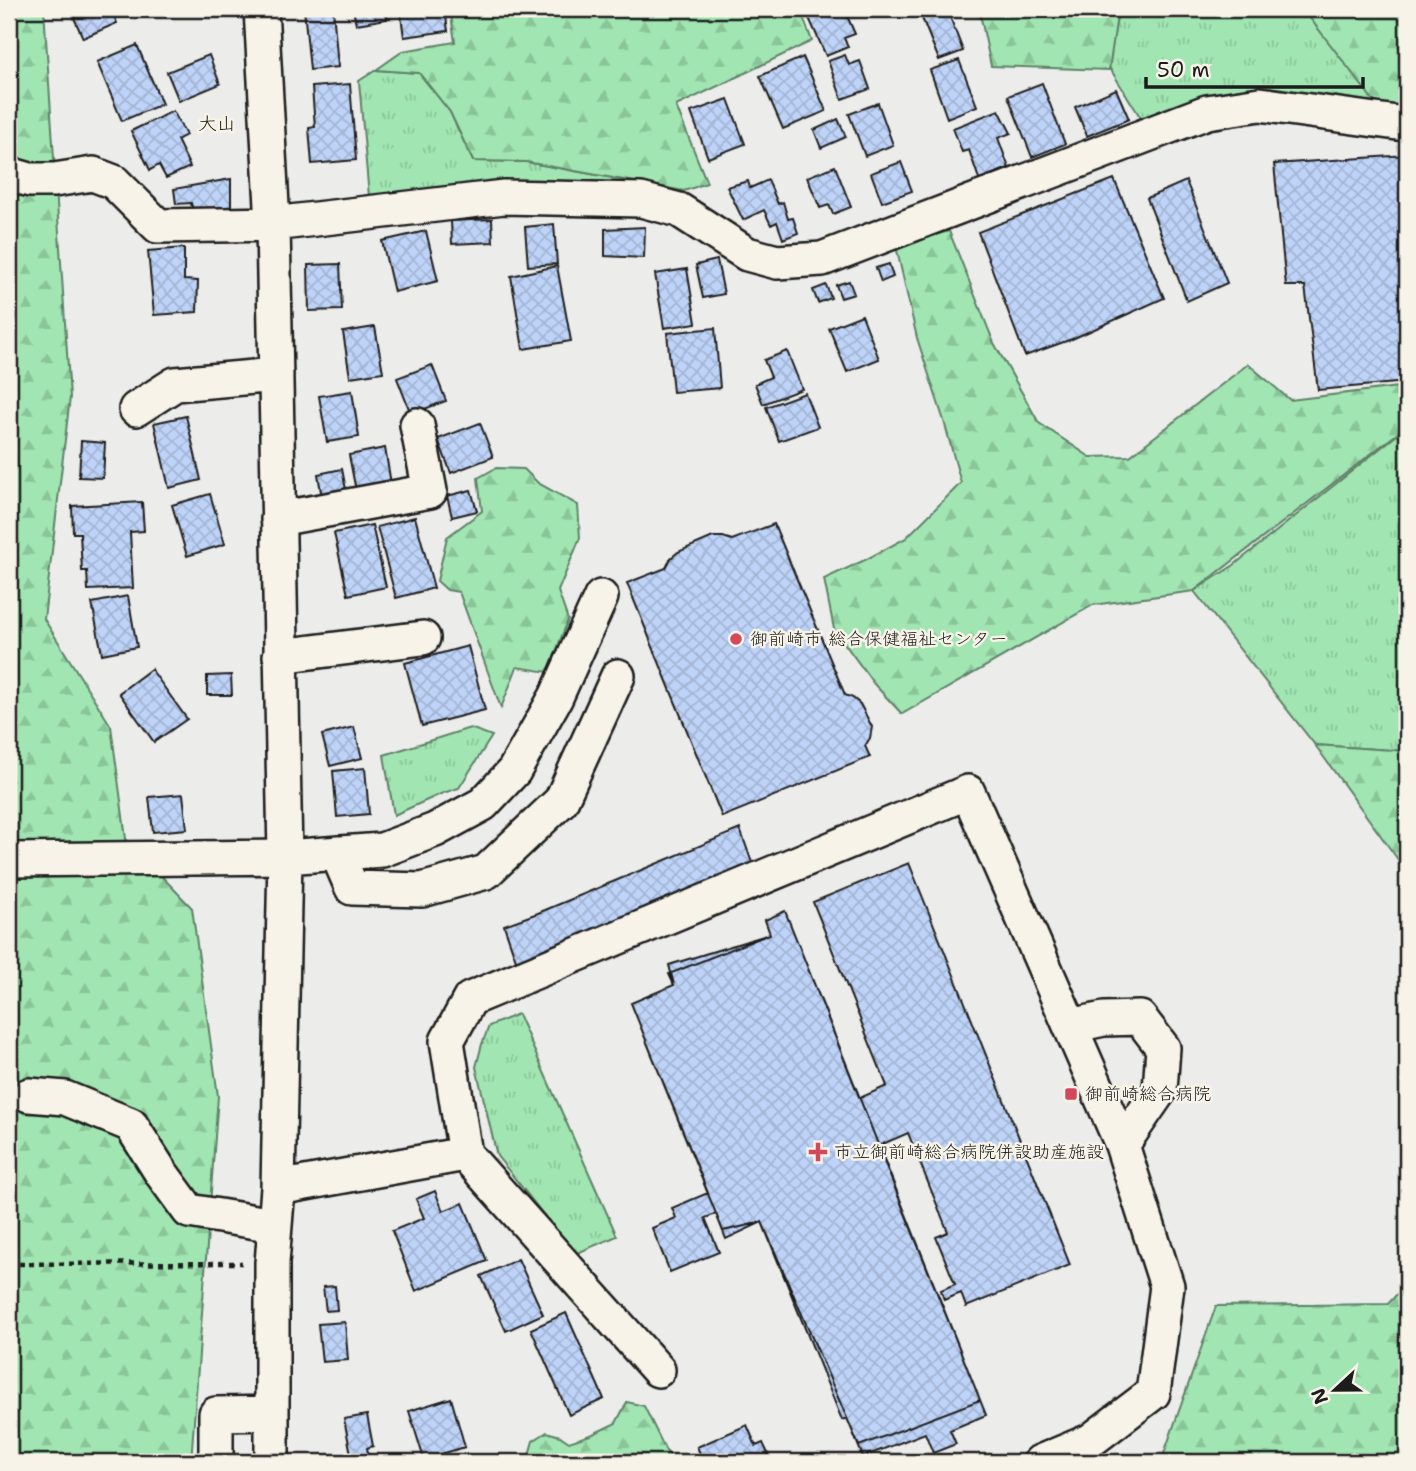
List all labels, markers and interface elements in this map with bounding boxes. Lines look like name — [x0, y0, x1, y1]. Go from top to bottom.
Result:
scale bar — [1146, 46, 1364, 90]
text: 50 m — [1157, 56, 1210, 84]
district label: 大山 — [198, 111, 236, 136]
place label: 御前崎市 総合保健福祉センター — [750, 627, 1007, 651]
marker: 御前崎市 総合保健福祉センター — [728, 631, 744, 647]
place label: 御前崎総合病院 — [1085, 1082, 1211, 1106]
marker: 御前崎総合病院 — [1063, 1086, 1079, 1102]
place label: 市立御前崎総合病院併設助産施設 — [834, 1140, 1104, 1164]
marker: 市立御前崎総合病院併設助産施設 — [808, 1142, 828, 1162]
north arrow — [1300, 1356, 1370, 1426]
text: N — [1305, 1385, 1334, 1408]

